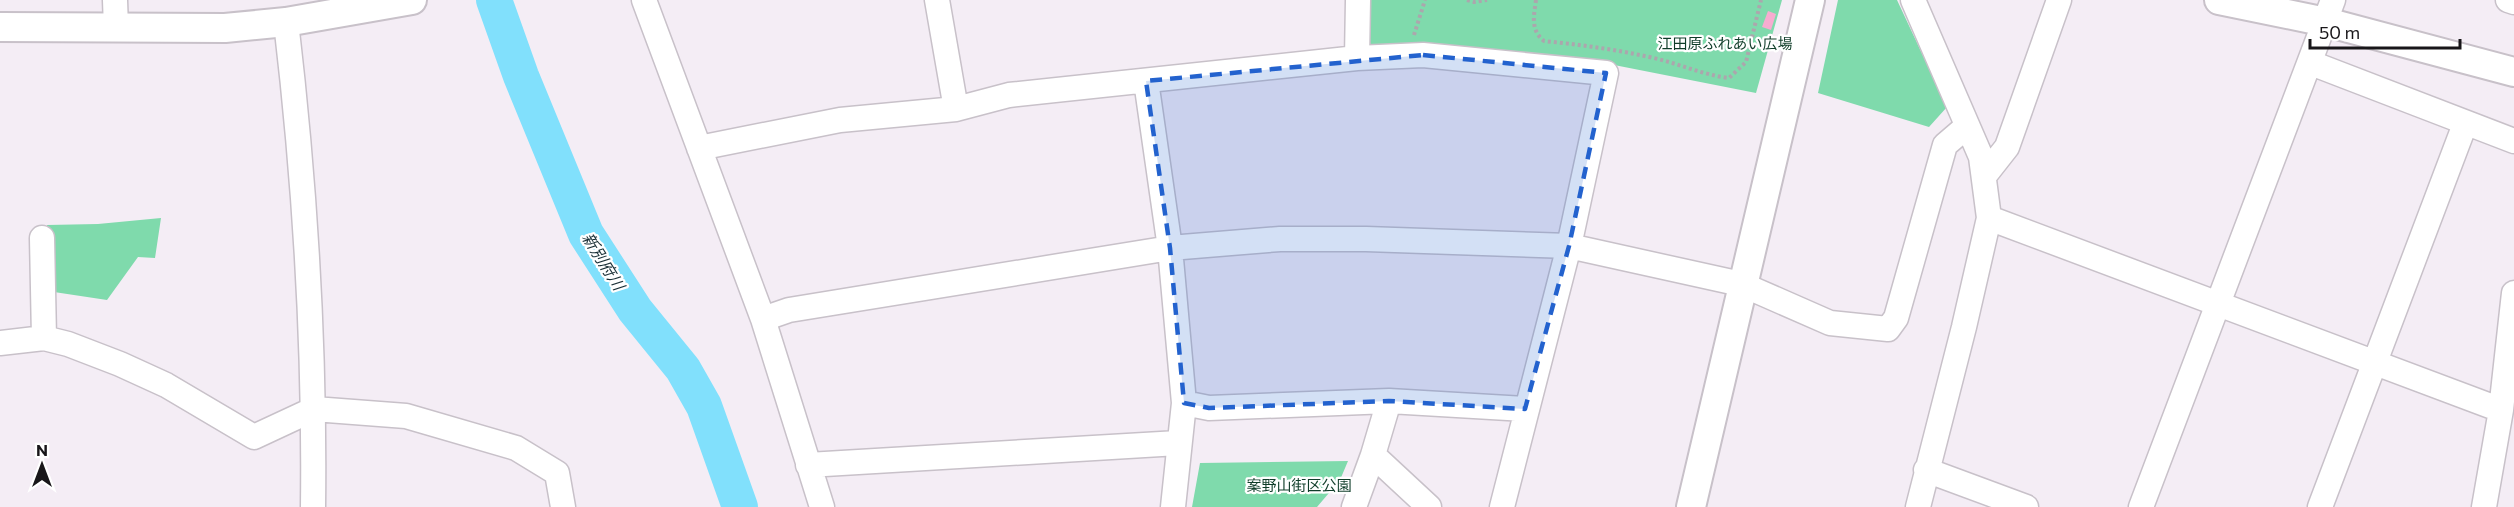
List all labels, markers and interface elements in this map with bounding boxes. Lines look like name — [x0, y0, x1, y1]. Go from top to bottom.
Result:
scale bar — [2310, 12, 2460, 50]
text: 50 m — [2319, 21, 2360, 43]
park label: 江田原ふれあい広場 — [1657, 34, 1793, 52]
water label: 新別府川 — [579, 229, 630, 295]
north arrow — [12, 435, 72, 495]
text: N — [36, 440, 48, 459]
park label: 案野山街区公園 — [1246, 476, 1352, 494]

